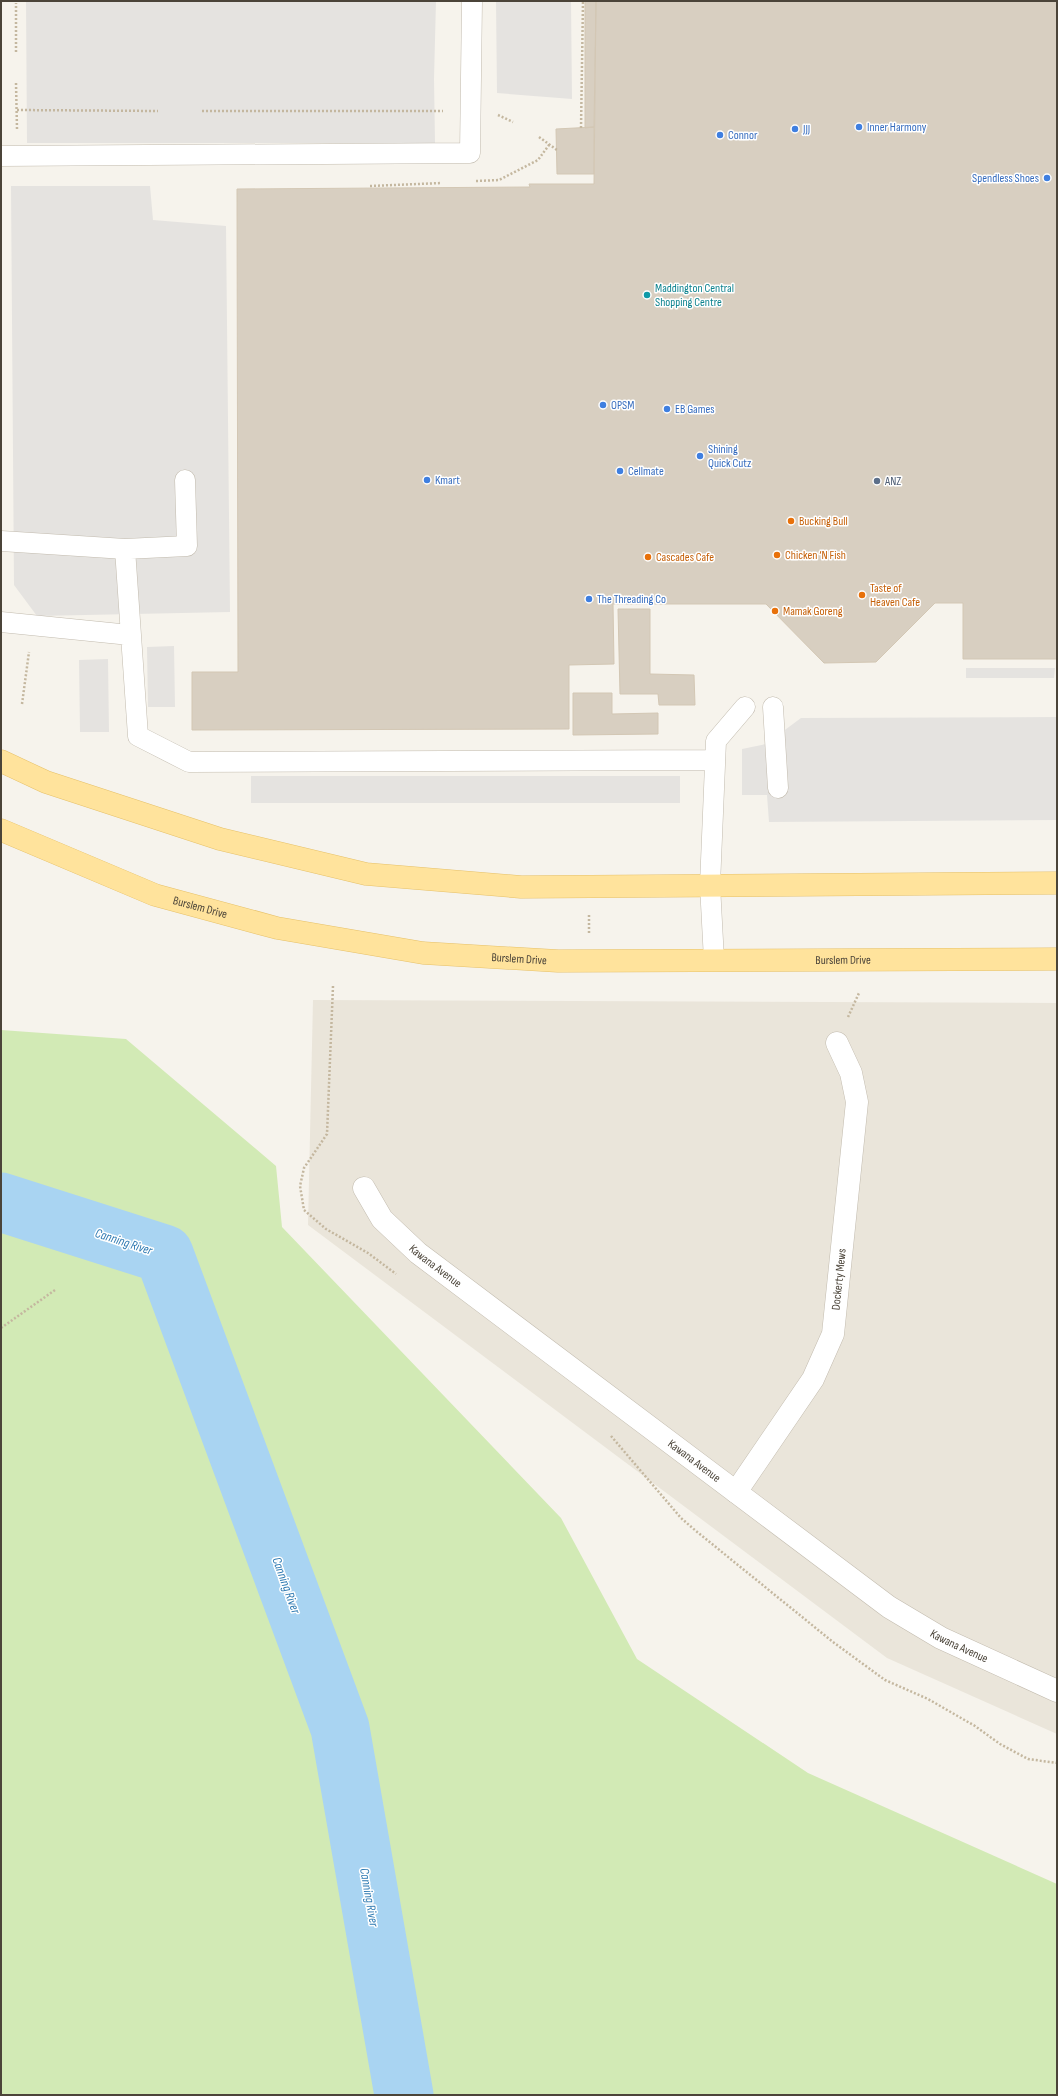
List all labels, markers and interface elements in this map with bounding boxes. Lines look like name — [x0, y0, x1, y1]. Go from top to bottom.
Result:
place label: Inner Harmony — [867, 120, 927, 135]
place label: JJJ — [802, 122, 810, 137]
marker: Inner Harmony — [854, 122, 864, 132]
marker: JJJ — [790, 124, 800, 134]
place label: Connor — [728, 128, 758, 143]
marker: Connor — [715, 130, 725, 140]
place label: Spendless Shoes — [972, 171, 1039, 186]
marker: Spendless Shoes — [1042, 173, 1052, 183]
place label: Maddington Central Shopping Centre — [655, 281, 734, 310]
marker: Maddington Central Shopping Centre — [642, 290, 652, 300]
place label: OPSM — [611, 398, 634, 413]
marker: OPSM — [598, 400, 608, 410]
place label: EB Games — [675, 402, 715, 417]
marker: EB Games — [662, 404, 672, 414]
place label: Shining Quick Cutz — [708, 442, 752, 471]
marker: Shining Quick Cutz — [695, 451, 705, 461]
place label: Cellmate — [628, 464, 664, 479]
marker: Cellmate — [615, 466, 625, 476]
place label: Kmart — [435, 473, 460, 488]
place label: ANZ — [884, 474, 901, 489]
marker: Kmart — [422, 475, 432, 485]
marker: ANZ — [872, 476, 882, 486]
place label: Bucking Bull — [799, 514, 848, 529]
marker: Bucking Bull — [786, 516, 796, 526]
place label: Chicken ‘N Fish — [785, 548, 846, 563]
place label: Cascades Cafe — [656, 550, 714, 565]
marker: Chicken ‘N Fish — [772, 550, 782, 560]
marker: Cascades Cafe — [643, 552, 653, 562]
place label: Taste of Heaven Cafe — [870, 581, 920, 610]
marker: Taste of Heaven Cafe — [857, 590, 867, 600]
place label: The Threading Co — [597, 592, 666, 607]
marker: The Threading Co — [584, 594, 594, 604]
place label: Mamak Goreng — [783, 604, 843, 619]
marker: Mamak Goreng — [770, 606, 780, 616]
street label: Burslem Drive — [171, 893, 229, 922]
street label: Burslem Drive — [491, 950, 548, 968]
street label: Burslem Drive — [815, 953, 871, 968]
water label: Canning River — [93, 1225, 156, 1259]
street label: Kawana Avenue — [406, 1241, 465, 1291]
street label: Dockerty Mews — [829, 1248, 850, 1311]
street label: Kawana Avenue — [665, 1436, 724, 1486]
water label: Canning River — [268, 1555, 304, 1617]
street label: Kawana Avenue — [927, 1626, 990, 1667]
water label: Canning River — [356, 1867, 382, 1929]

